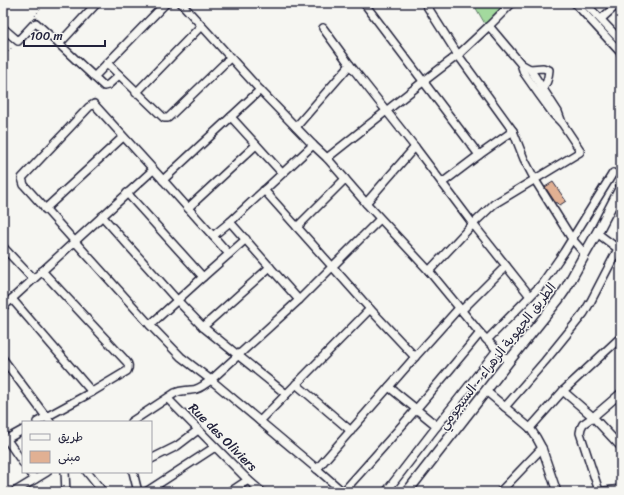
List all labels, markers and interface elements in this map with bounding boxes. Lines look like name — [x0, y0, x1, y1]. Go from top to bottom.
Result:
scale bar — [24, 22, 105, 48]
text: 100 m — [30, 25, 63, 47]
street label: الطريق الجهوية الزهراء - السيجومي — [432, 277, 562, 435]
street label: Rue des Oliviers — [183, 397, 263, 477]
legend — [22, 421, 152, 473]
text: طريق — [58, 426, 83, 448]
text: مبنى — [58, 446, 81, 468]

